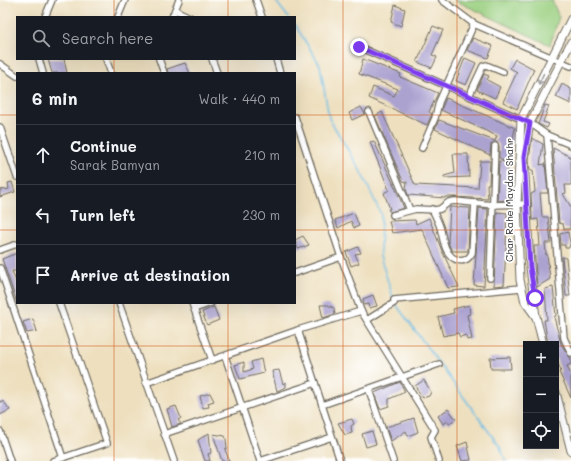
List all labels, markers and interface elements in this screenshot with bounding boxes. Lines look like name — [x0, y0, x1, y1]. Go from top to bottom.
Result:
search box — [16, 16, 296, 60]
icon: search — [30, 27, 52, 49]
text: Search here — [62, 28, 153, 48]
route end — [350, 38, 368, 56]
one-way arrow — [537, 72, 544, 84]
text: 6 min — [32, 87, 77, 109]
text: Walk · 440 m — [199, 90, 280, 107]
text: Continue — [70, 136, 137, 156]
street label: Char Rahe Maydan Shahr — [502, 138, 516, 262]
icon: ahead — [32, 144, 54, 166]
text: 210 m — [244, 146, 280, 163]
text: Sarak Bamyan — [70, 156, 160, 173]
icon: left — [32, 204, 54, 226]
text: Turn left — [70, 205, 135, 225]
text: 230 m — [243, 206, 280, 223]
icon: arrive — [32, 264, 54, 286]
text: Arrive at destination — [70, 265, 230, 285]
route start — [526, 289, 544, 307]
map controls — [523, 341, 559, 449]
button: + — [523, 341, 559, 377]
button: − — [523, 377, 559, 413]
button: locate — [523, 413, 559, 449]

